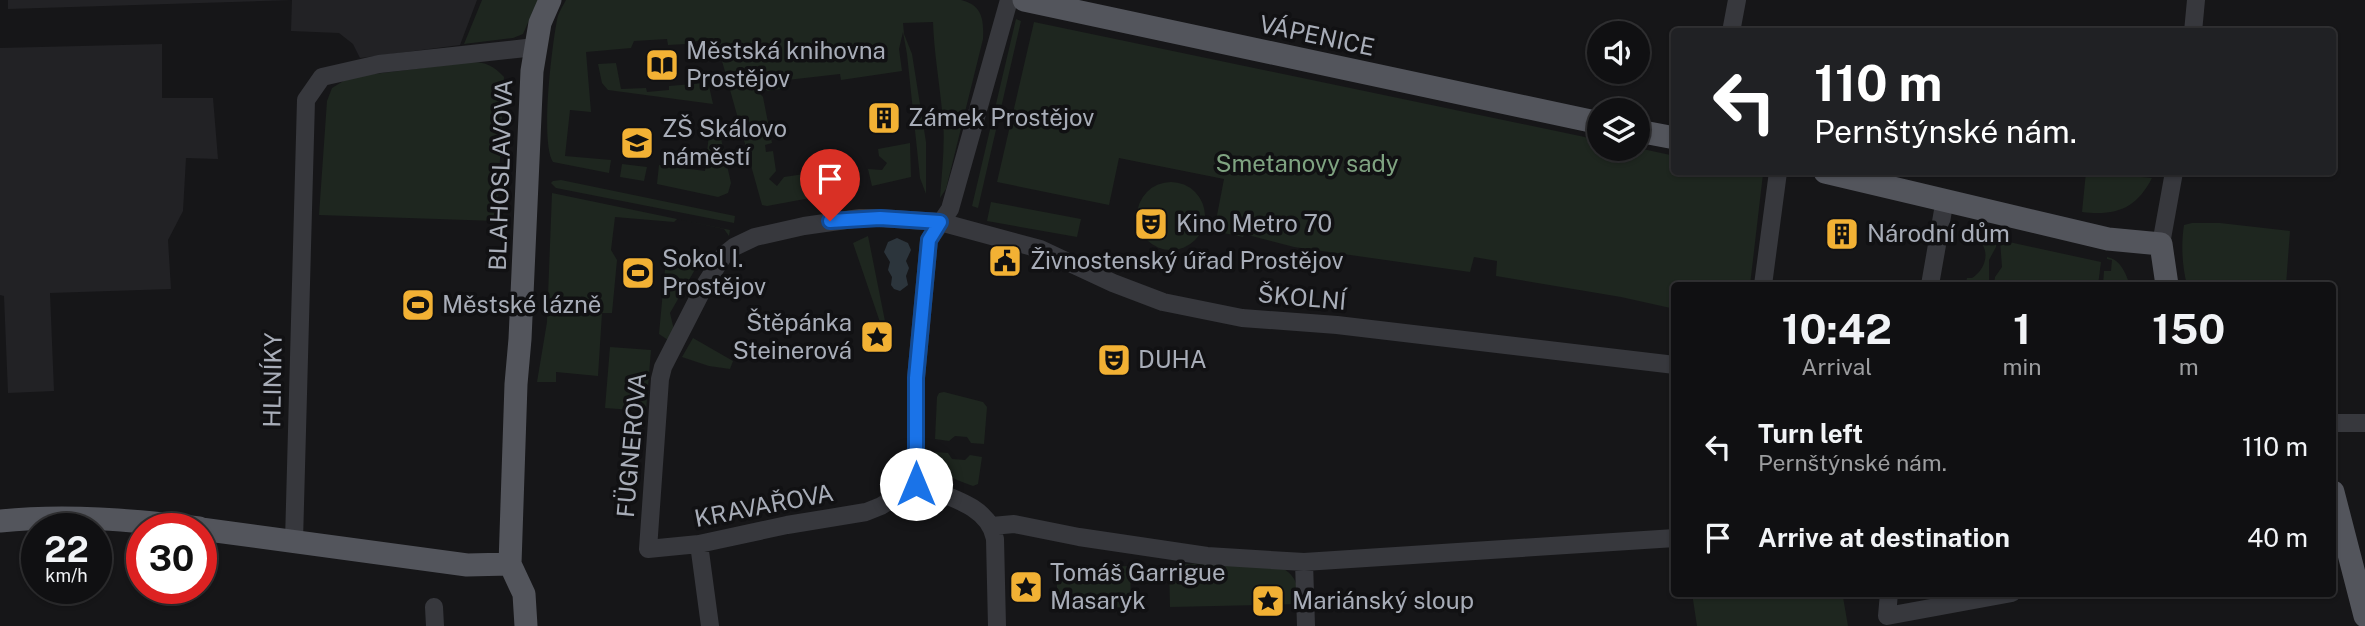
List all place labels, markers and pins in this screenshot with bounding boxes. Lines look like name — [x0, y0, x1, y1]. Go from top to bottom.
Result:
place label: Městská knihovna Prostějov — [686, 36, 886, 92]
library icon: Městská knihovna Prostějov — [643, 46, 681, 84]
building icon: Zámek Prostějov — [865, 99, 903, 137]
place label: Zámek Prostějov — [908, 103, 1094, 131]
place label: ZŠ Skálovo náměstí — [662, 114, 787, 170]
school or university icon: ZŠ Skálovo náměstí — [618, 124, 656, 162]
pin — [800, 149, 860, 221]
theatre icon: Kino Metro 70 — [1132, 205, 1170, 243]
place label: Kino Metro 70 — [1176, 209, 1332, 237]
building icon: Národní dům — [1823, 215, 1861, 253]
place label: Národní dům — [1867, 219, 2010, 247]
public building icon: Živnostenský úřad Prostějov — [986, 242, 1024, 280]
place label: Sokol I. Prostějov — [662, 244, 766, 300]
place label: Živnostenský úřad Prostějov — [1030, 246, 1344, 274]
sports icon: Sokol I. Prostějov — [619, 254, 657, 292]
sports icon: Městské lázně — [399, 286, 437, 324]
place label: Městské lázně — [442, 290, 601, 318]
place label: Štěpánka Steinerová — [733, 308, 852, 364]
place icon: Štěpánka Steinerová — [858, 318, 896, 356]
theatre icon: DUHA — [1095, 341, 1133, 379]
place label: DUHA — [1138, 345, 1207, 373]
place label: Tomáš Garrigue Masaryk — [1050, 558, 1226, 614]
place icon: Tomáš Garrigue Masaryk — [1007, 568, 1045, 606]
place icon: Mariánský sloup — [1249, 582, 1287, 620]
place label: Mariánský sloup — [1292, 586, 1474, 614]

